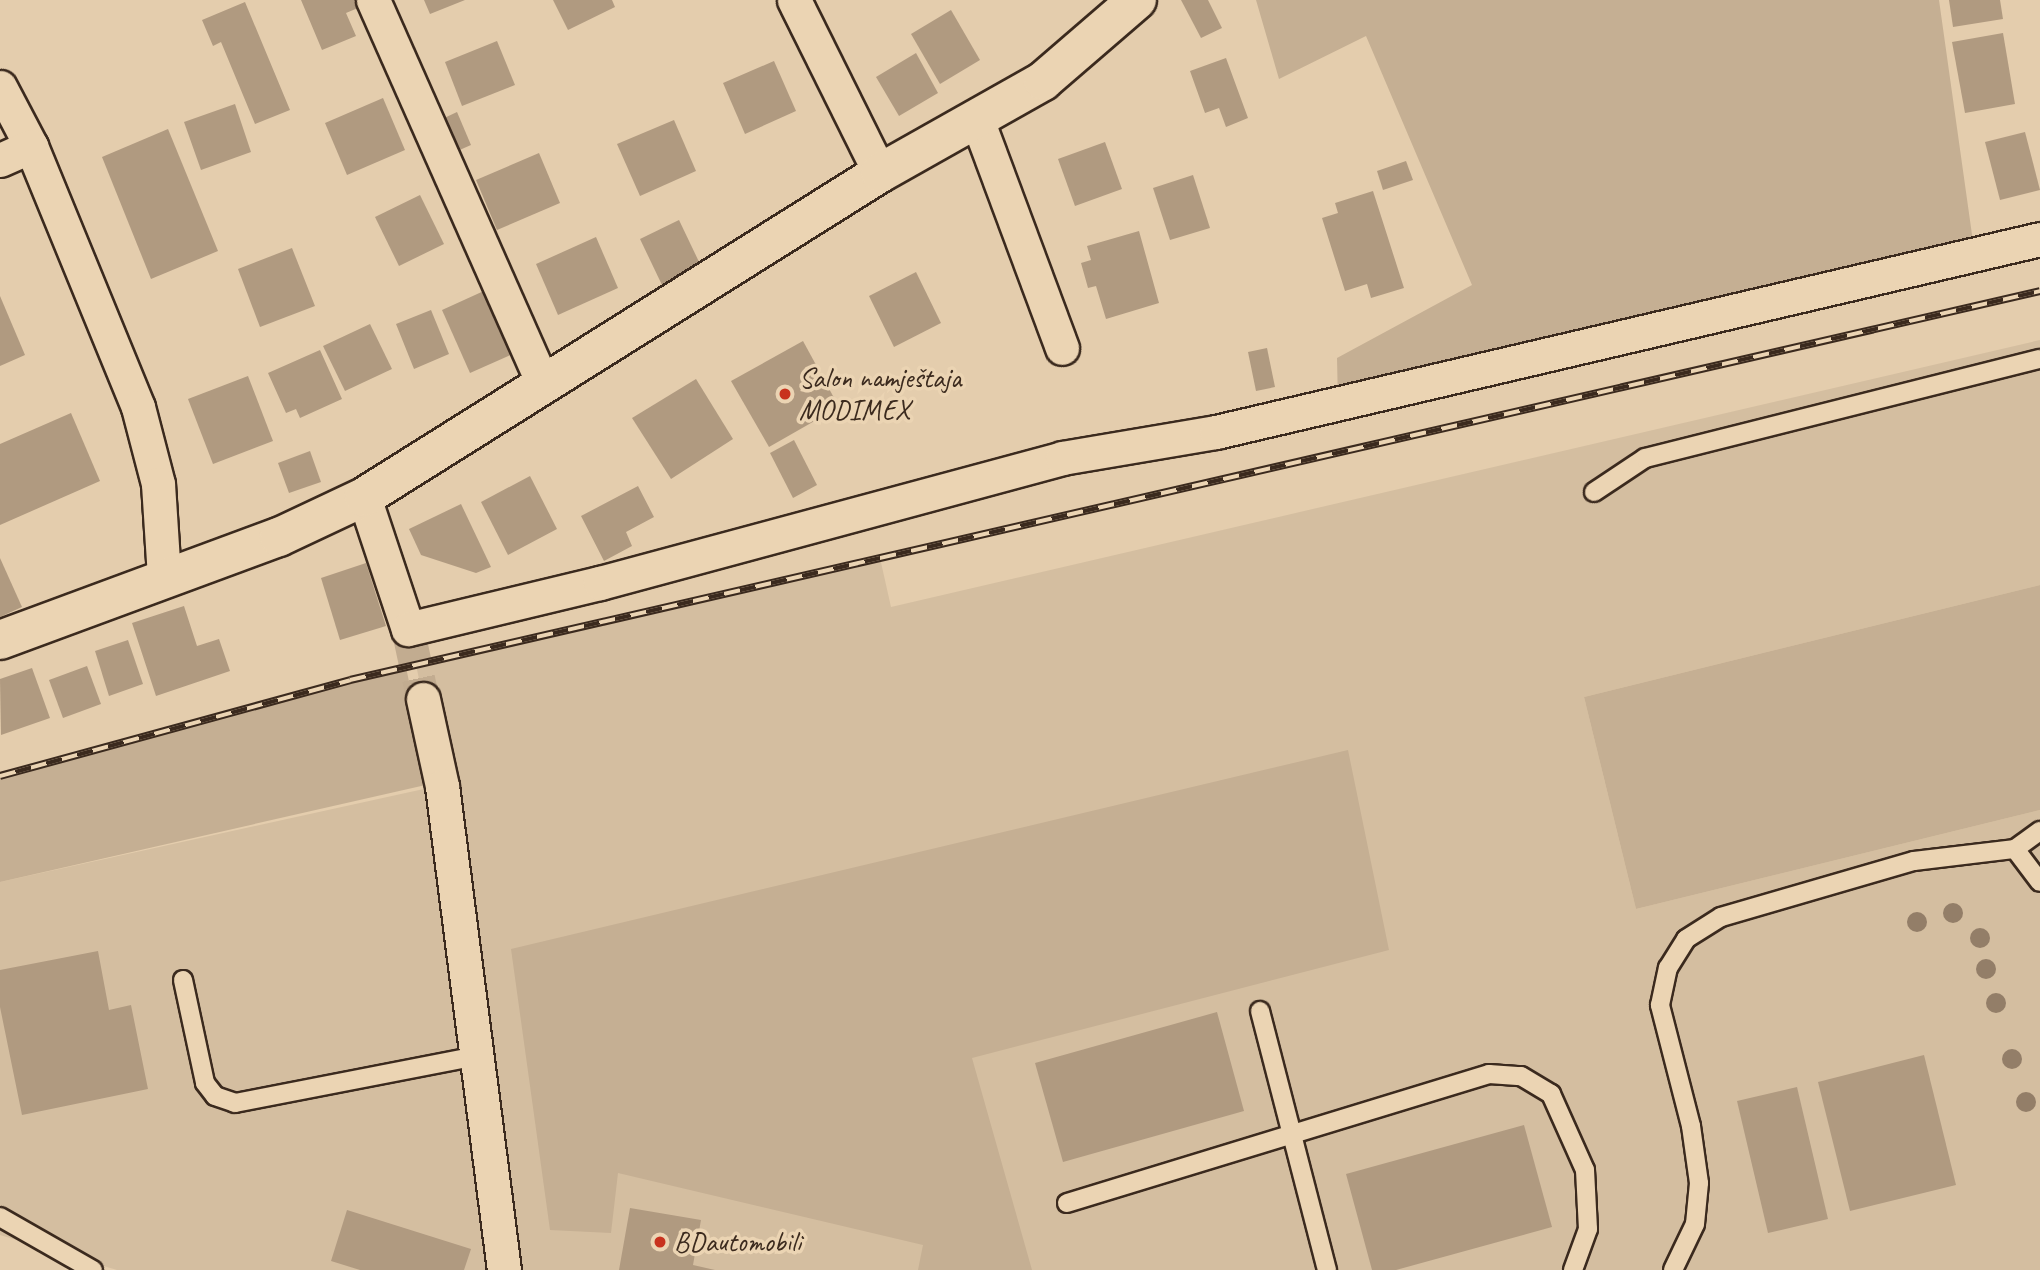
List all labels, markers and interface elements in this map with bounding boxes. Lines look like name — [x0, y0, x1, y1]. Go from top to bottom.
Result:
place label: Salon namještaja MODIMEX — [799, 361, 963, 427]
marker: Salon namještaja MODIMEX — [777, 386, 793, 402]
place label: BDautomobili — [674, 1225, 801, 1259]
marker: BDautomobili — [652, 1234, 668, 1250]

